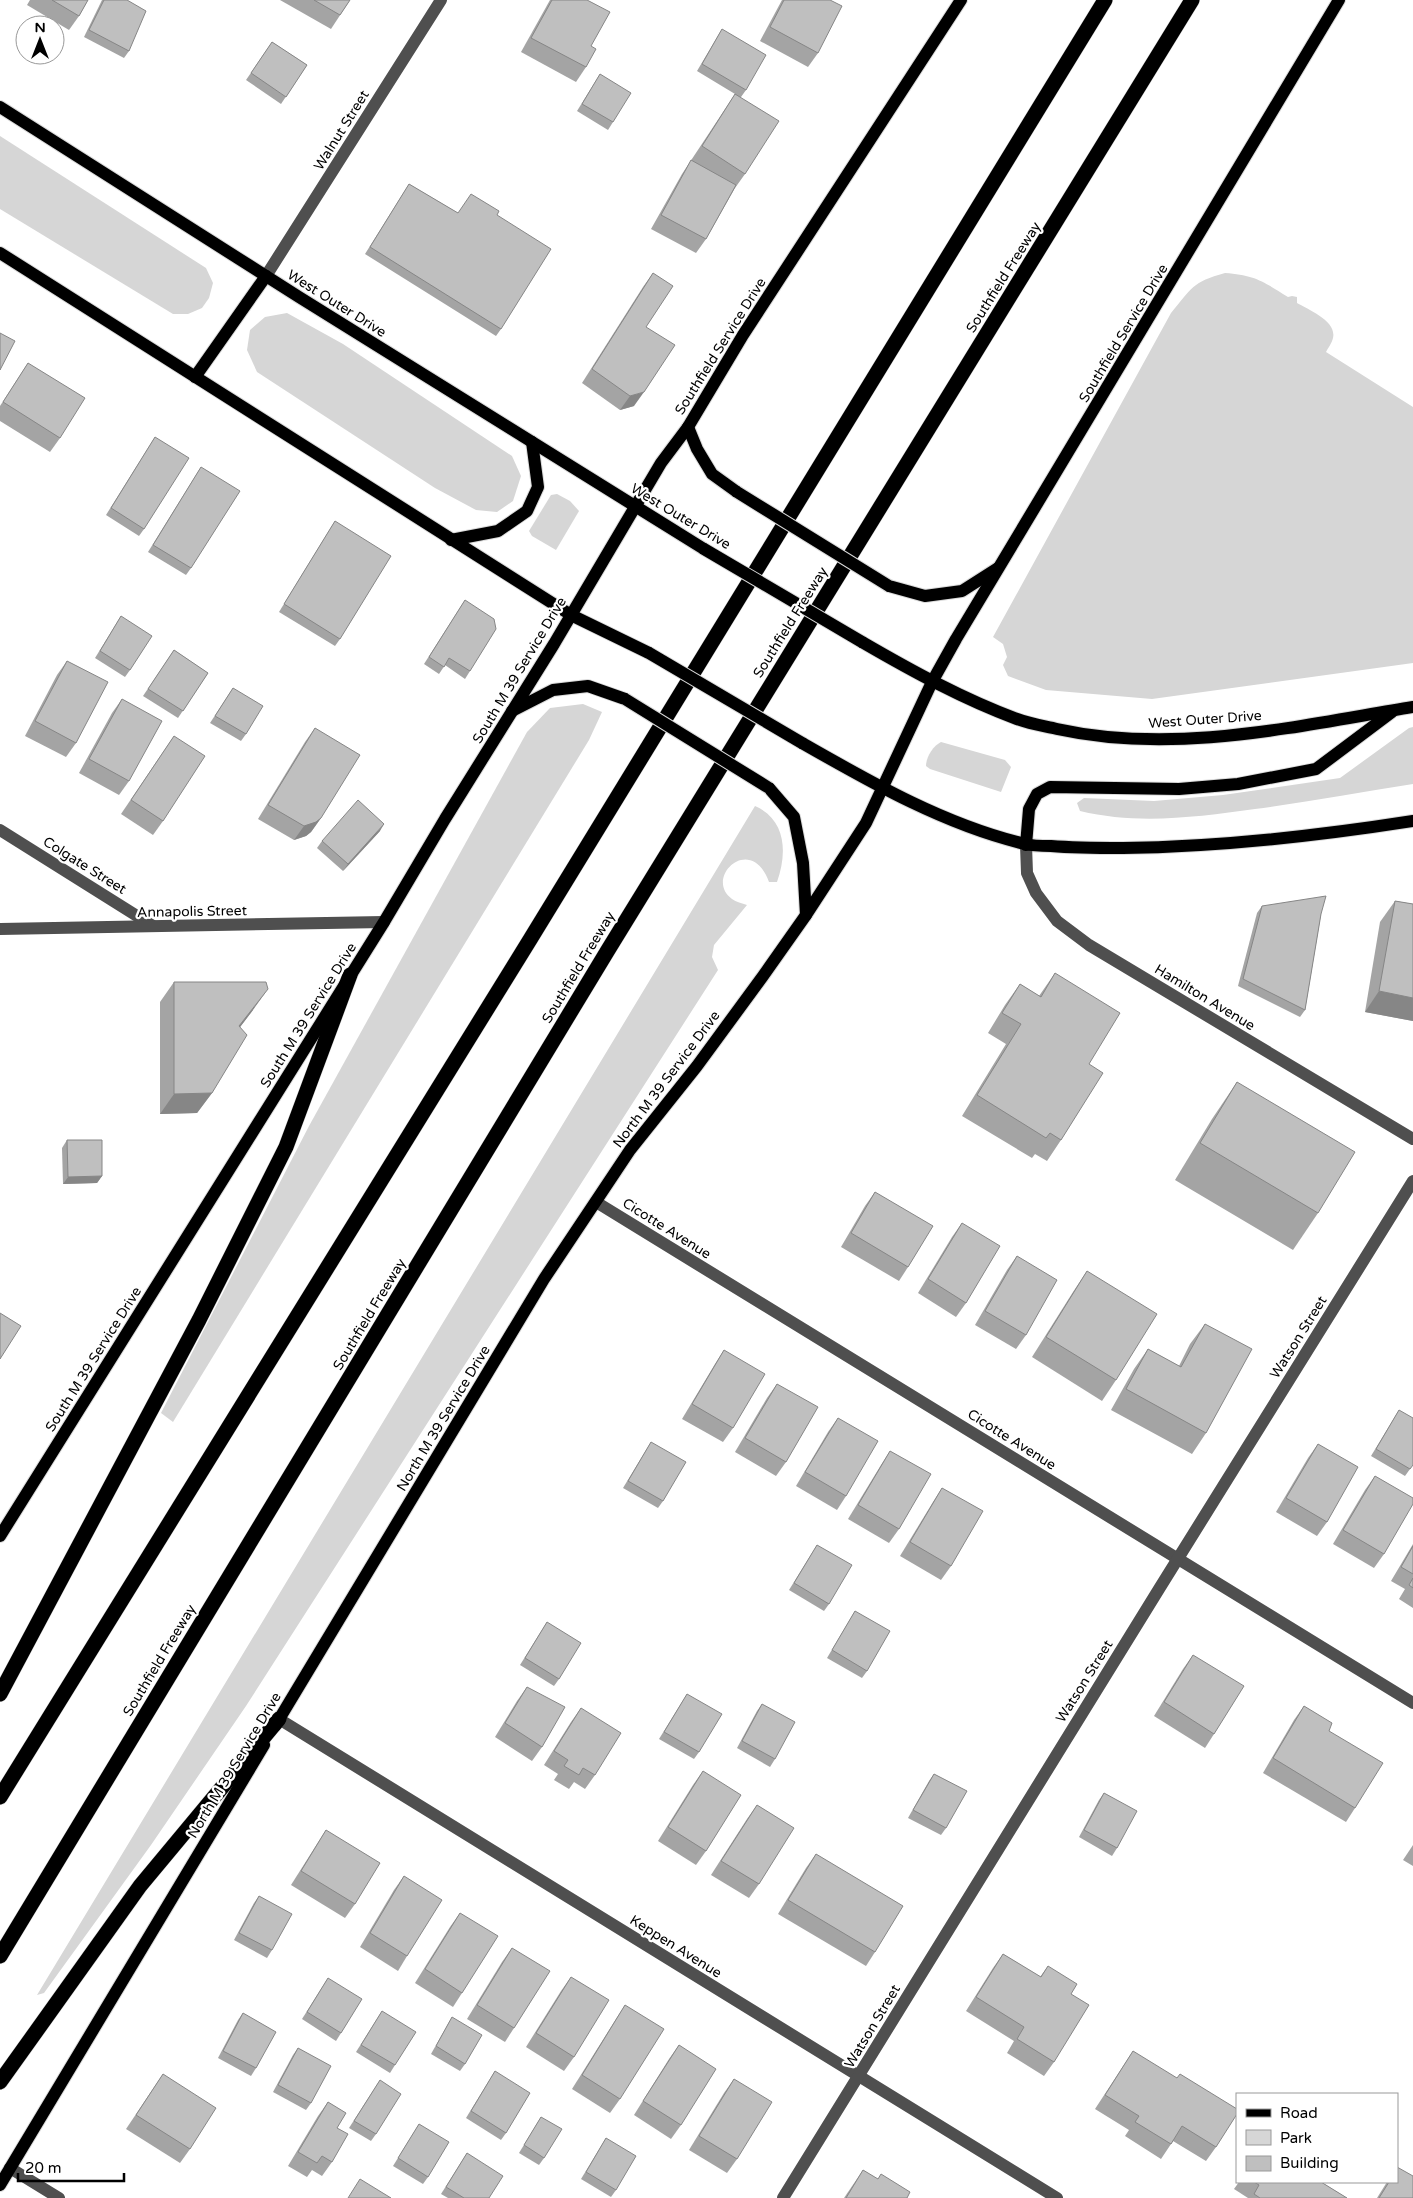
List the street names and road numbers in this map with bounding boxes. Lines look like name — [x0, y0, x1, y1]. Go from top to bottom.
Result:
street label: Walnut Street — [310, 87, 373, 173]
street label: Southfield Freeway — [962, 218, 1045, 336]
street label: Southfield Service Drive — [1075, 261, 1172, 406]
street label: West Outer Drive — [284, 266, 389, 341]
street label: Southfield Service Drive — [671, 275, 770, 418]
street label: West Outer Drive — [628, 480, 734, 553]
street label: Southfield Freeway — [749, 563, 832, 681]
street label: South M 39 Service Drive — [469, 594, 570, 747]
street label: West Outer Drive — [1148, 707, 1262, 732]
street label: Colgate Street — [40, 833, 130, 898]
street label: Annapolis Street — [137, 902, 248, 921]
street label: Southfield Freeway — [538, 908, 619, 1026]
street label: South M 39 Service Drive — [257, 940, 360, 1091]
street label: Hamilton Avenue — [1151, 961, 1258, 1034]
street label: North M 39 Service Drive — [609, 1007, 724, 1151]
street label: Cicotte Avenue — [619, 1194, 714, 1263]
street label: Southfield Freeway — [329, 1255, 410, 1373]
street label: South M 39 Service Drive — [42, 1284, 145, 1435]
street label: Watson Street — [1266, 1292, 1331, 1382]
street label: North M 39 Service Drive — [393, 1342, 494, 1494]
street label: Cicotte Avenue — [964, 1405, 1059, 1474]
street label: Southfield Freeway — [119, 1601, 200, 1719]
street label: Watson Street — [1052, 1636, 1117, 1726]
street label: North M 39 Service Drive — [184, 1689, 285, 1841]
street label: Keppen Avenue — [627, 1911, 725, 1982]
street label: Watson Street — [841, 1981, 904, 2071]

